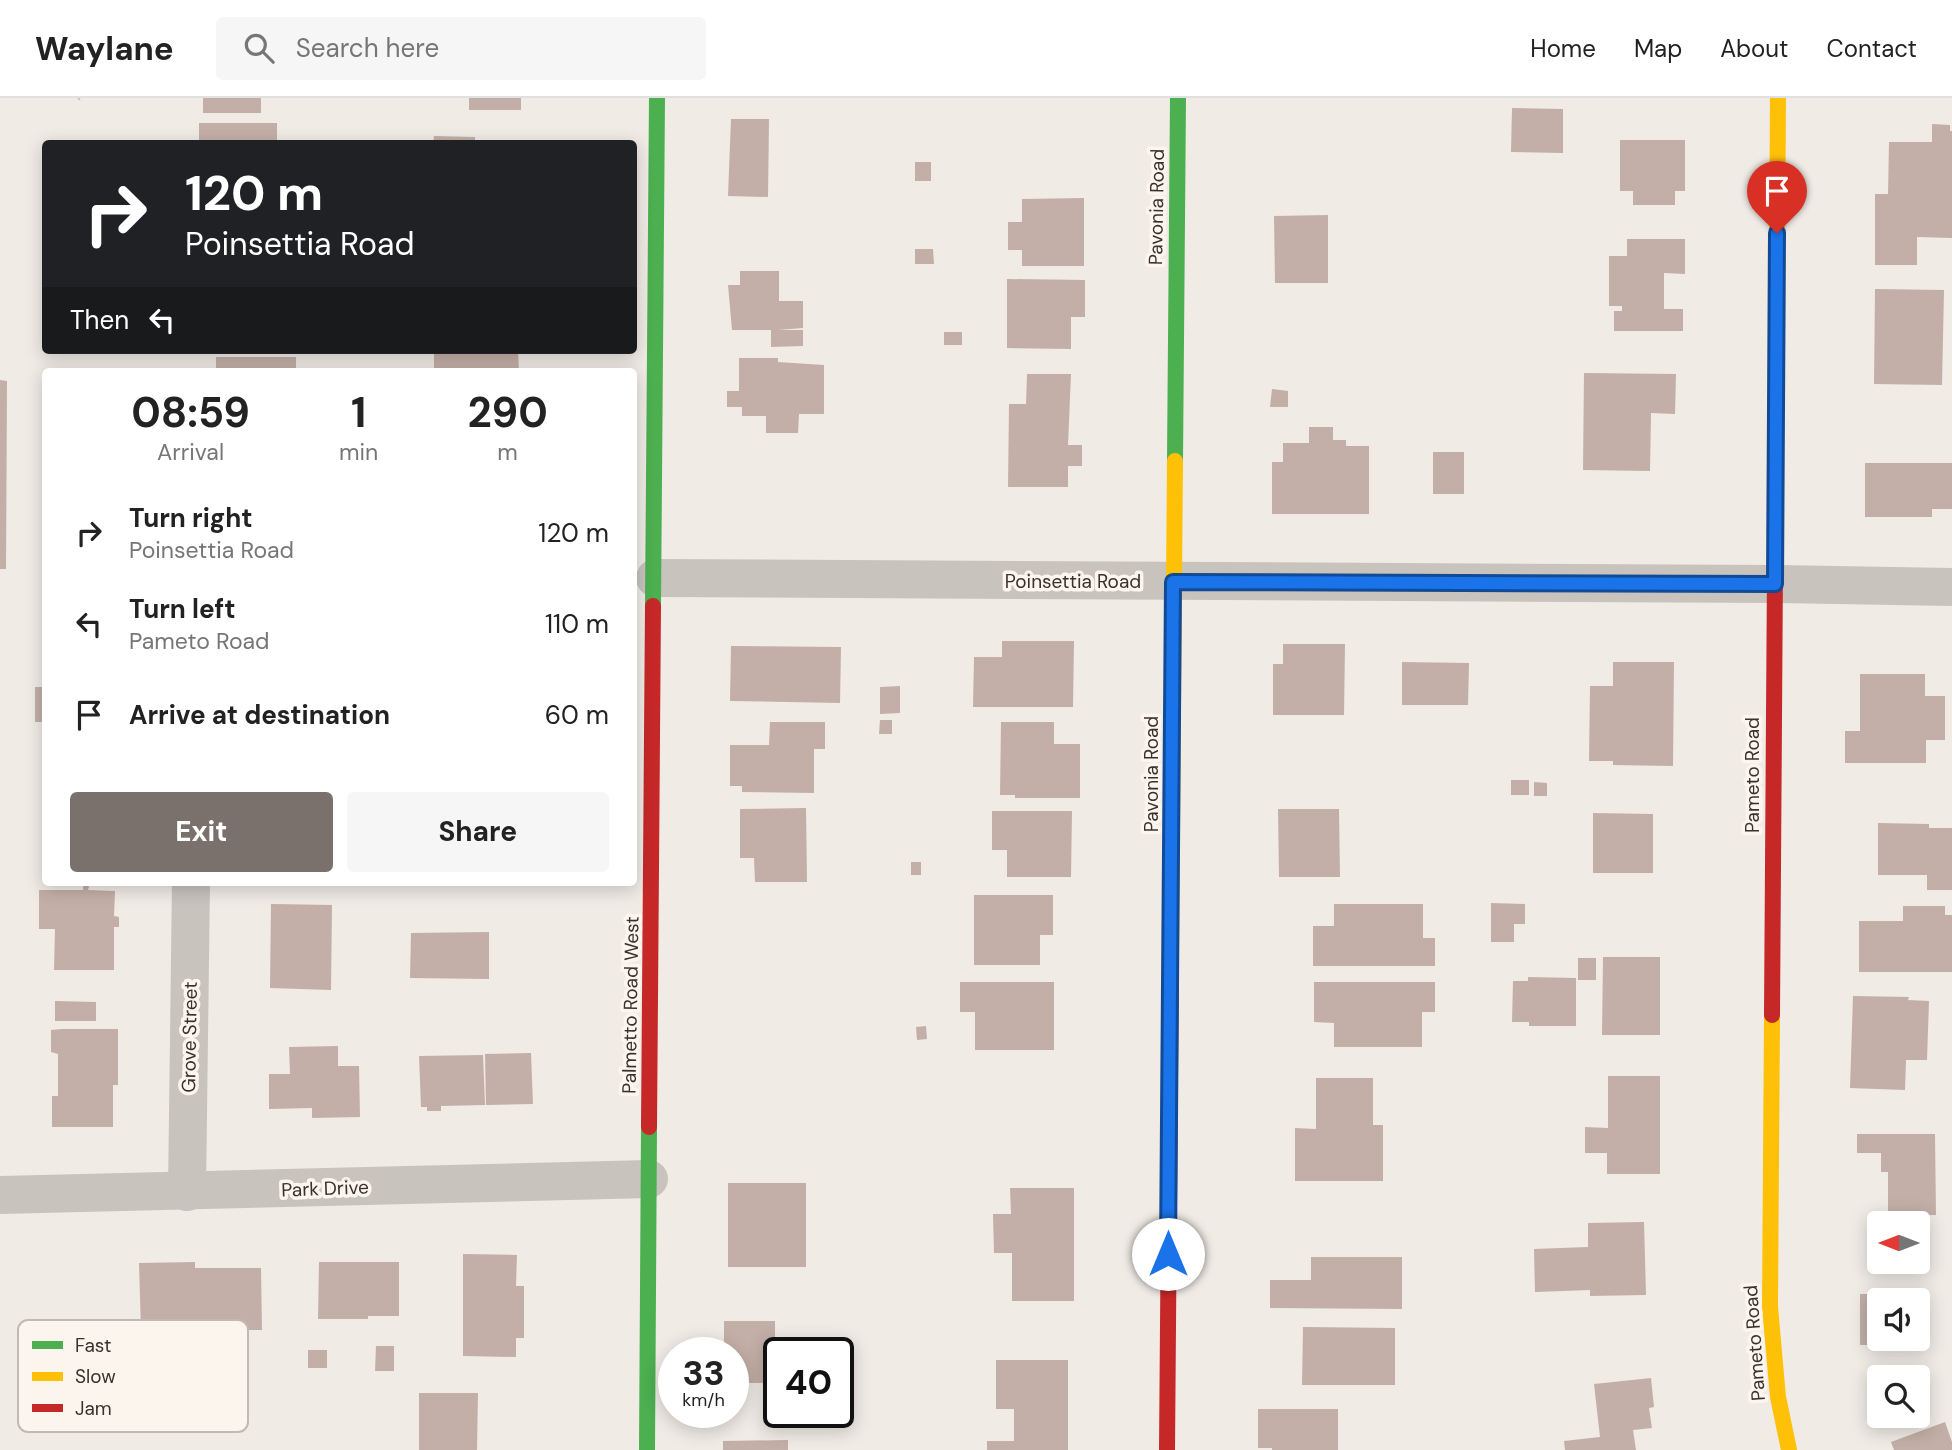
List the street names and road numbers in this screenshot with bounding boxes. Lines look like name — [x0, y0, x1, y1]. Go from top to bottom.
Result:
street label: Pavonia Road — [1143, 149, 1170, 265]
street label: Poinsettia Road — [1005, 569, 1141, 594]
street label: Pavonia Road — [1139, 716, 1164, 832]
street label: Pameto Road — [1740, 717, 1765, 833]
street label: Palmetto Road West — [616, 916, 645, 1094]
street label: Grove Street — [176, 981, 203, 1093]
street label: Park Drive — [281, 1174, 369, 1203]
street label: Pameto Road — [1738, 1284, 1771, 1402]

